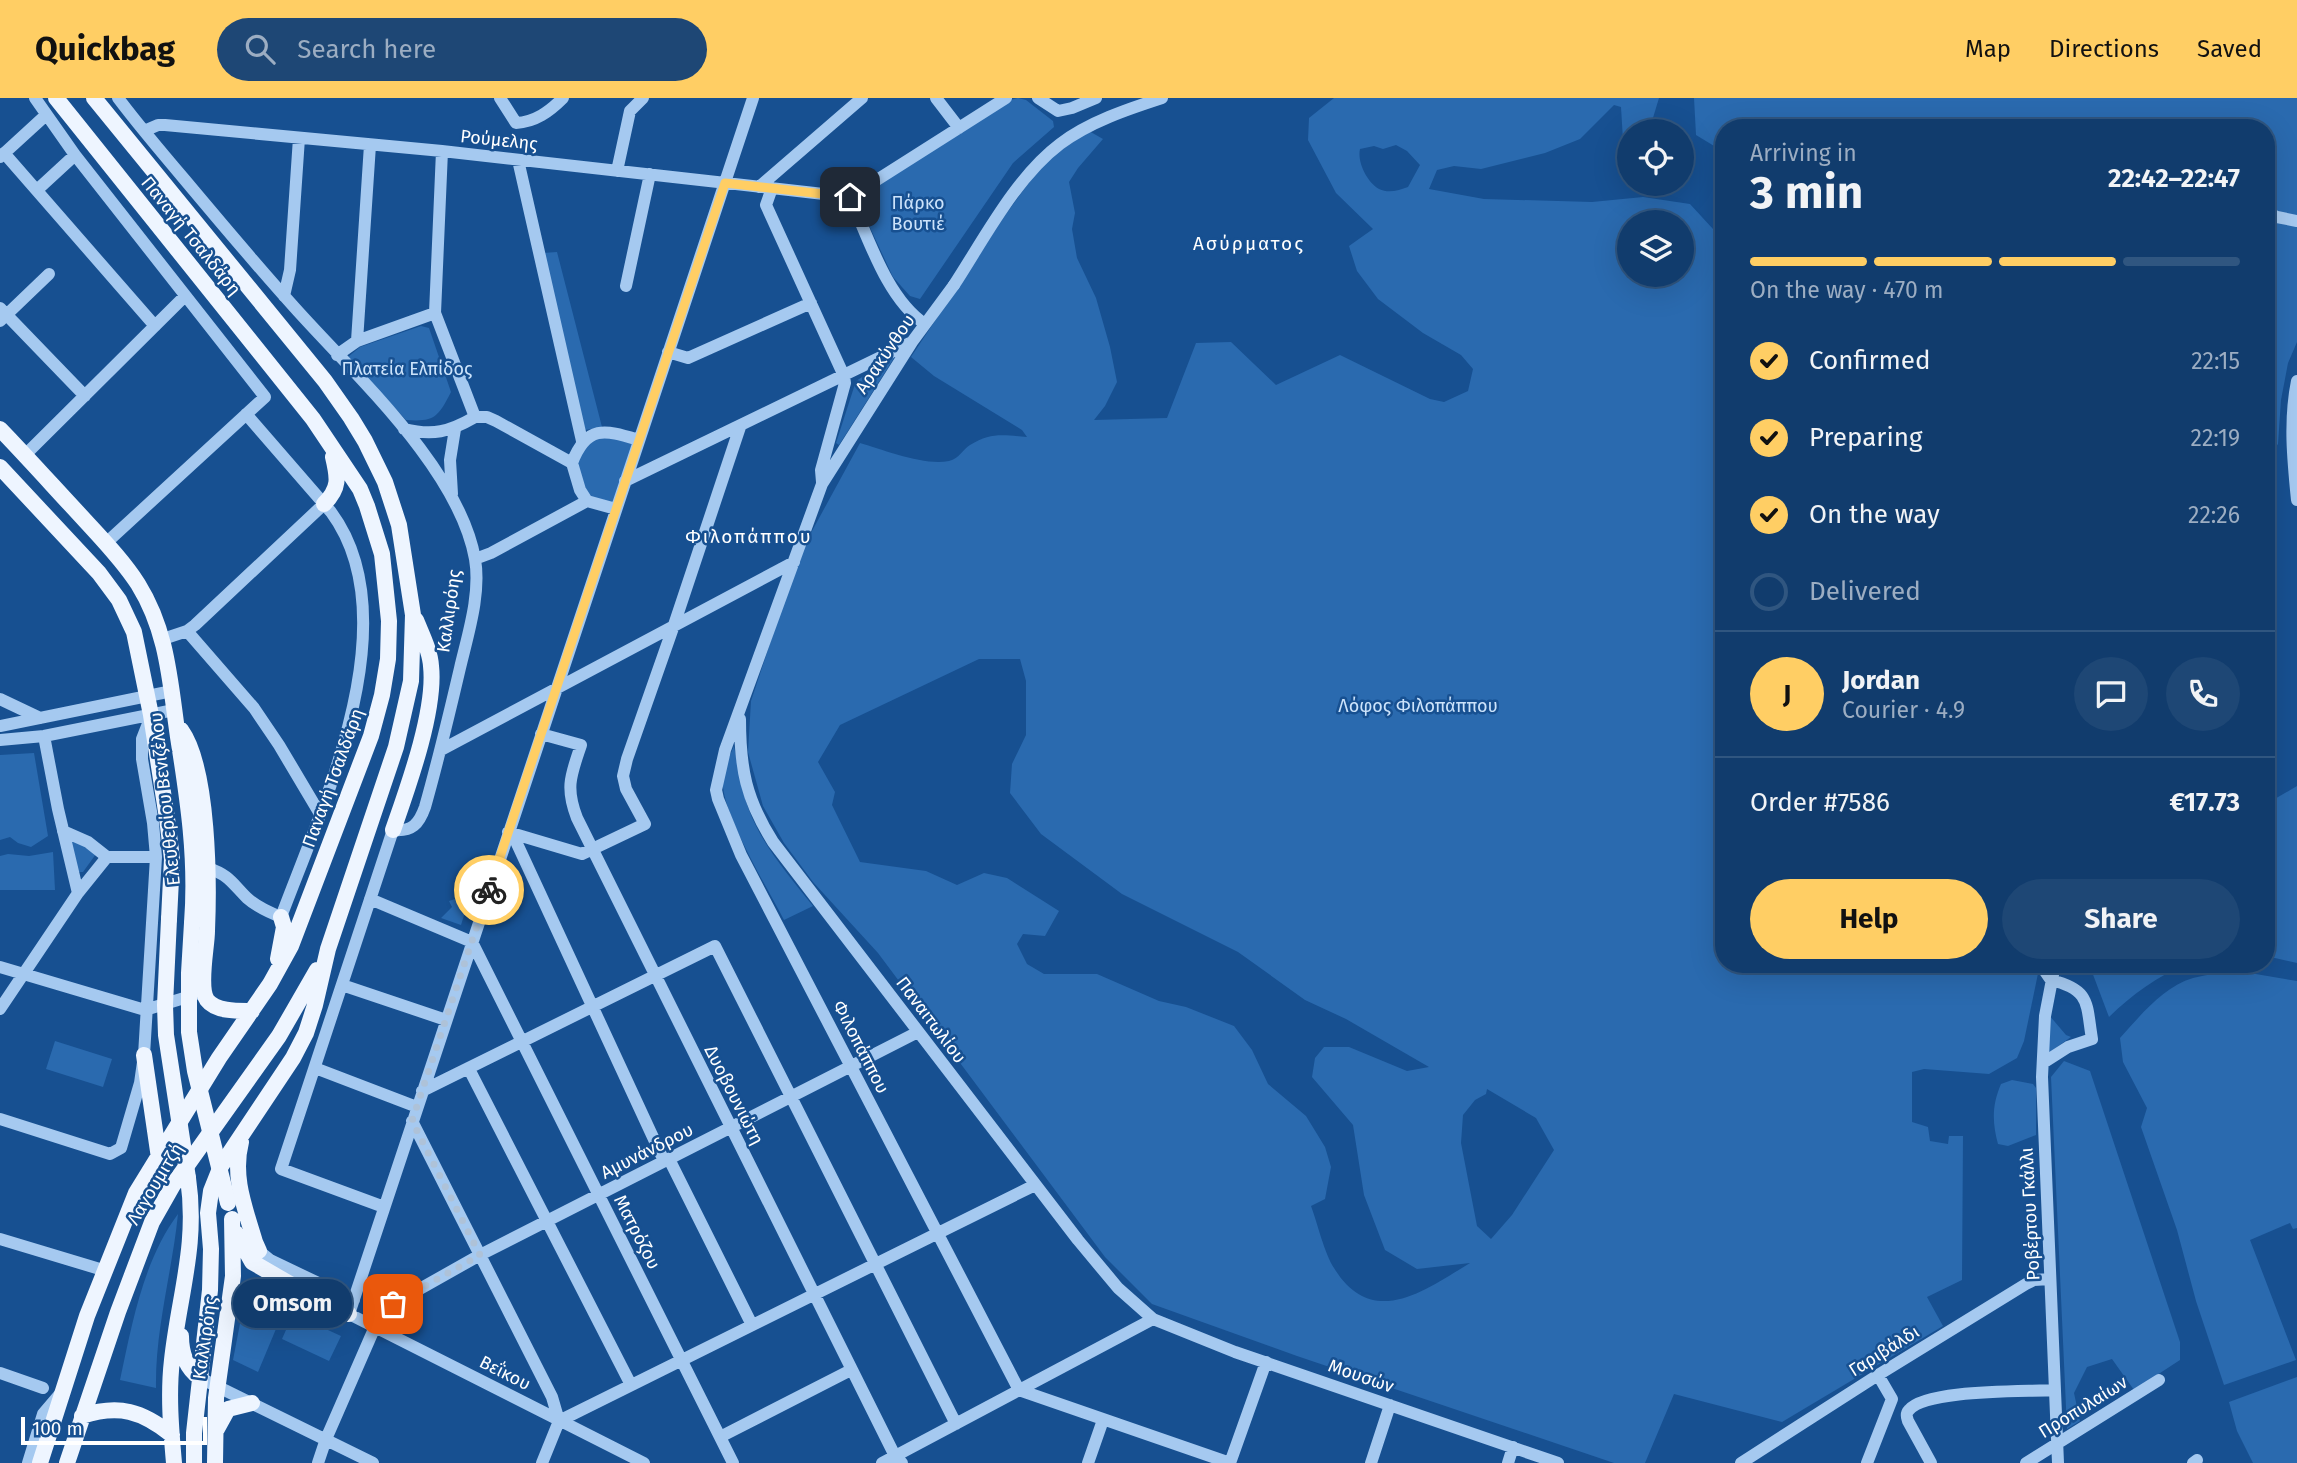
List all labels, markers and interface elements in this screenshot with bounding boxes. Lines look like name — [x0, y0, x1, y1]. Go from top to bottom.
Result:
search box — [217, 18, 707, 81]
text: Quickbag — [35, 29, 175, 69]
icon: search — [241, 30, 279, 68]
text: Search here — [297, 34, 436, 65]
text: Map — [1965, 35, 2011, 63]
text: Directions — [2049, 35, 2159, 63]
text: Saved — [2197, 35, 2262, 63]
map controls — [1617, 119, 1694, 287]
button: locate — [1617, 119, 1694, 196]
street label: Ρούμελης — [459, 125, 539, 155]
text: Arriving in — [1750, 139, 1857, 167]
text: 22:42–22:47 — [2108, 163, 2240, 194]
text: 3 min — [1750, 165, 1863, 220]
pin — [820, 167, 880, 227]
street label: Παναγή Τσαλδάρη — [136, 172, 246, 300]
icon: home — [831, 178, 869, 216]
park label: Πάρκο Βουτιέ — [891, 192, 945, 235]
button: layers — [1617, 210, 1694, 287]
district label: Ασύρματος — [1193, 232, 1305, 255]
text: On the way · 470 m — [1750, 276, 1944, 304]
street label: Αρακύνθου — [850, 310, 920, 398]
icon: check — [1750, 342, 1788, 380]
text: Confirmed — [1809, 345, 1930, 376]
text: 22:15 — [2191, 347, 2240, 375]
park label: Πλατεία Ελπίδος — [342, 358, 473, 380]
icon: check — [1750, 419, 1788, 457]
text: Preparing — [1809, 422, 1922, 453]
text: 22:19 — [2191, 424, 2240, 452]
icon: check — [1750, 496, 1788, 534]
text: On the way — [1809, 499, 1940, 530]
text: 22:26 — [2188, 501, 2240, 529]
district label: Φιλοπάππου — [685, 525, 813, 548]
street label: Καλλιρόης — [432, 568, 466, 654]
text: Delivered — [1809, 576, 1921, 607]
button: chat — [2074, 657, 2148, 731]
button: phone — [2166, 657, 2240, 731]
text: Jordan — [1842, 665, 1920, 696]
text: J — [1783, 679, 1791, 710]
park label: Λόφος Φιλοπάππου — [1338, 695, 1498, 717]
text: Courier · 4.9 — [1842, 696, 1965, 724]
street label: Παναγή Τσαλδάρη — [298, 705, 368, 851]
street label: Ελευθερίου Βενιζέλου — [145, 711, 185, 887]
text: Order #7586 — [1750, 787, 1890, 818]
text: €17.73 — [2169, 787, 2240, 818]
courier — [454, 855, 524, 925]
icon: bike — [470, 871, 508, 909]
button: Help — [1750, 879, 1988, 959]
button: Share — [2002, 879, 2240, 959]
street label: Παναιτωλίου — [891, 972, 971, 1068]
street label: Φιλοπάππου — [828, 997, 894, 1097]
street label: Δυοβουνιώτη — [699, 1041, 769, 1149]
street label: Αμυνάνδρου — [597, 1118, 697, 1184]
street label: Λαγουμιτζή — [122, 1139, 188, 1229]
street label: Ροβέρτου Γκάλλι — [2016, 1147, 2044, 1281]
street label: Ματρόζου — [609, 1191, 665, 1273]
pin — [363, 1274, 423, 1334]
callout: Omsom — [232, 1280, 351, 1328]
icon: bag — [374, 1285, 412, 1323]
text: Omsom — [253, 1289, 332, 1317]
street label: Καλλιρόης — [188, 1295, 222, 1381]
street label: Γαριβάλδι — [1845, 1321, 1923, 1381]
street label: Βεΐκου — [476, 1350, 535, 1395]
street label: Μουσών — [1325, 1355, 1397, 1398]
street label: Προπυλαίων — [2035, 1371, 2132, 1443]
scale bar — [21, 1414, 206, 1446]
text: 100 m — [32, 1417, 83, 1440]

